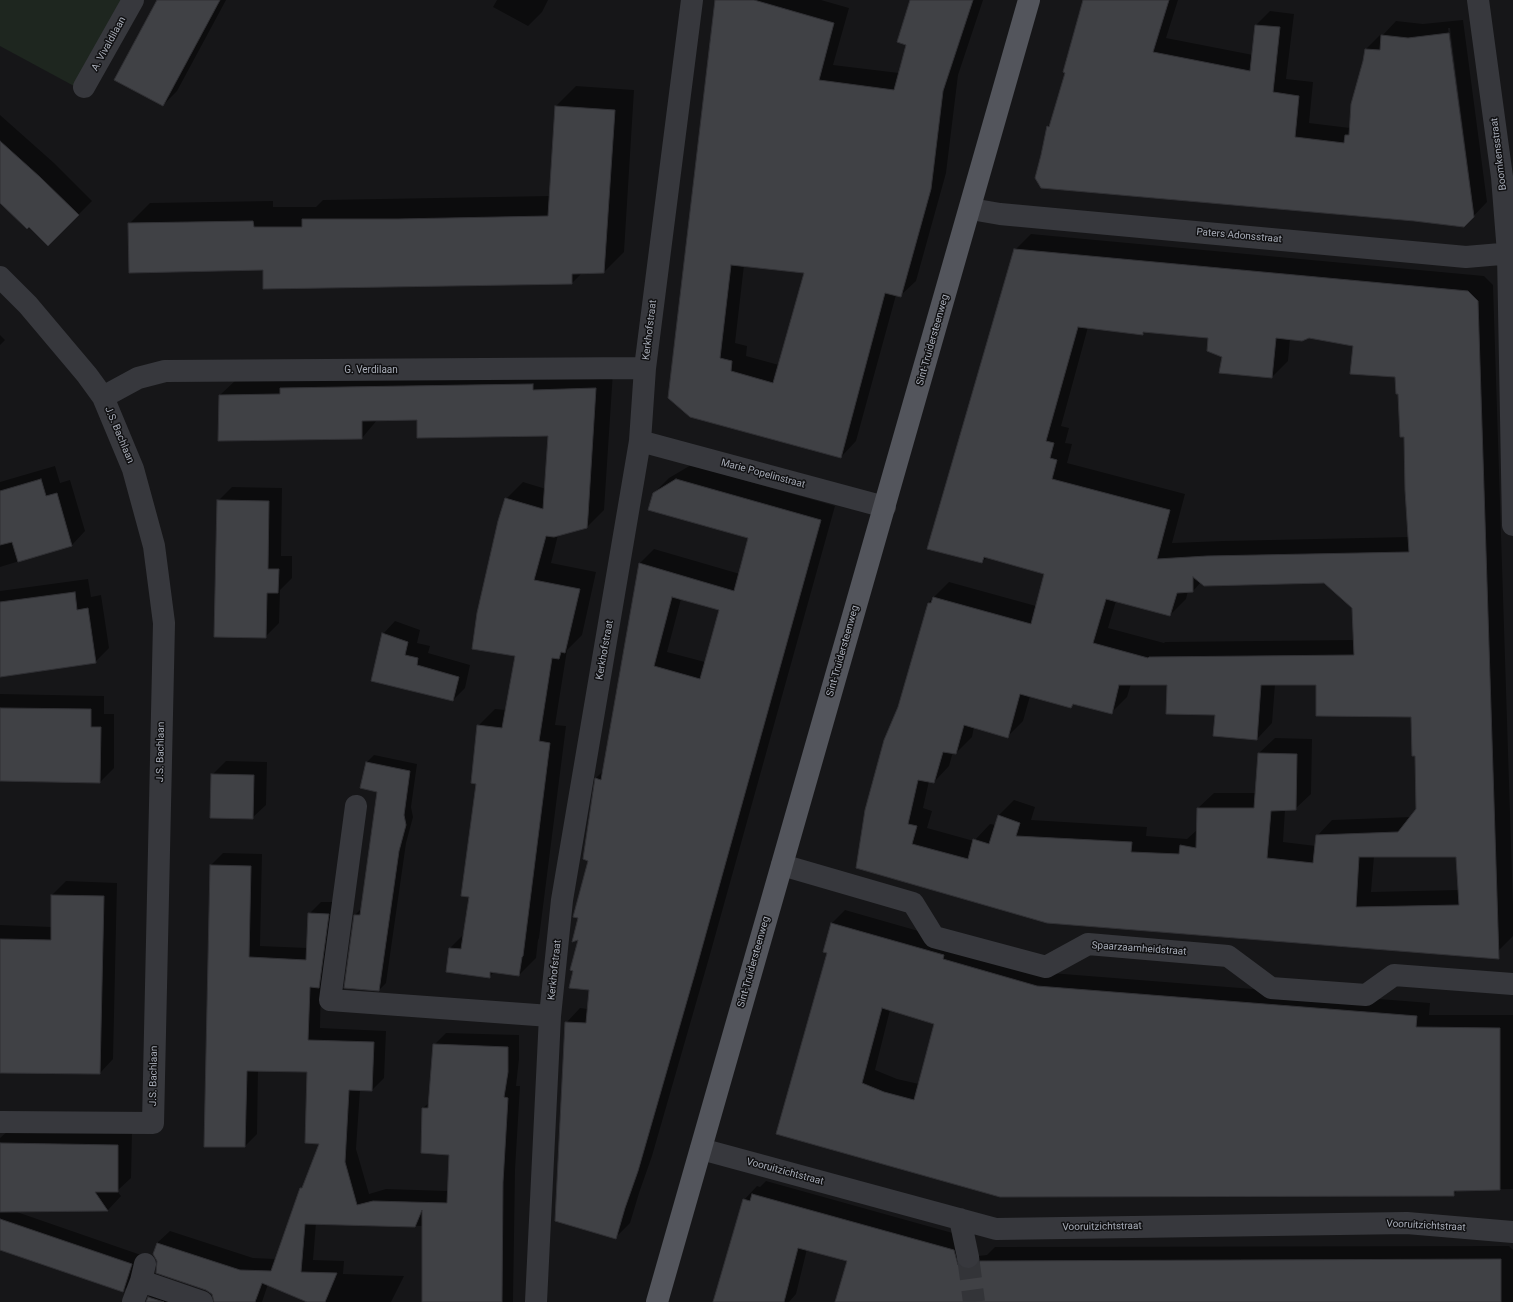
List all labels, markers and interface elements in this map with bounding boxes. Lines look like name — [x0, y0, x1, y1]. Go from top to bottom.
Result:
street label: A. Vivaldilaan — [89, 15, 129, 73]
street label: Boomkensstraat — [1489, 117, 1509, 191]
street label: Paters Adonsstraat — [1196, 226, 1282, 246]
street label: Sint-Truidersteenweg — [914, 293, 952, 387]
street label: Kerkhofstraat — [640, 299, 660, 361]
street label: G. Verdilaan — [344, 364, 398, 376]
street label: J.S. Bachlaan — [102, 405, 136, 465]
street label: Marie Popelinstraat — [720, 457, 806, 491]
street label: Sint-Truidersteenweg — [824, 604, 862, 698]
street label: Kerkhofstraat — [594, 619, 616, 681]
street label: J.S. Bachlaan — [154, 722, 168, 782]
street label: Sint-Truidersteenweg — [735, 915, 773, 1009]
street label: Kerkhofstraat — [546, 939, 564, 1001]
street label: Spaarzaamheidstraat — [1091, 940, 1187, 958]
street label: J.S. Bachlaan — [147, 1046, 161, 1106]
street label: Vooruitzichtstraat — [745, 1156, 825, 1188]
street label: Vooruitzichtstraat — [1386, 1218, 1466, 1234]
street label: Vooruitzichtstraat — [1062, 1220, 1142, 1234]

